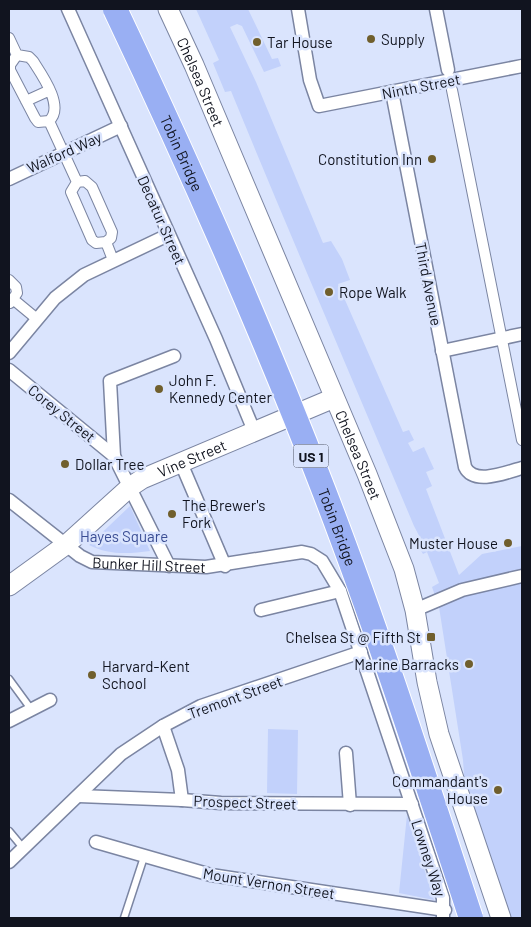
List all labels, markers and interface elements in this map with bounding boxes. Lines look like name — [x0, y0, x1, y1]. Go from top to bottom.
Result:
place label: Supply — [381, 30, 425, 48]
place label: Tar House — [267, 33, 333, 51]
marker: Supply — [365, 33, 377, 45]
street label: Chelsea Street — [173, 35, 228, 129]
marker: Tar House — [251, 36, 263, 48]
street label: Ninth Street — [380, 70, 462, 102]
street label: Tobin Bridge — [157, 112, 207, 194]
street label: Walford Way — [24, 127, 104, 176]
place label: Constitution Inn — [318, 150, 422, 168]
marker: Constitution Inn — [426, 153, 438, 165]
street label: Decatur Street — [134, 173, 190, 267]
street label: Third Avenue — [412, 241, 446, 327]
place label: Rope Walk — [339, 283, 407, 301]
marker: Rope Walk — [323, 286, 335, 298]
place label: John F. Kennedy Center — [169, 371, 273, 406]
street label: Corey Street — [25, 380, 99, 446]
marker: John F. Kennedy Center — [153, 383, 165, 395]
street label: Chelsea Street — [332, 407, 385, 502]
street label: Vine Street — [155, 436, 229, 480]
road number: US 1 — [294, 444, 328, 468]
place label: Dollar Tree — [75, 455, 145, 473]
marker: Dollar Tree — [59, 458, 71, 470]
street label: Tobin Bridge — [315, 486, 360, 568]
place label: The Brewer's Fork — [182, 496, 265, 531]
marker: The Brewer's Fork — [166, 508, 178, 520]
park label: Hayes Square — [80, 527, 168, 545]
place label: Muster House — [409, 534, 498, 552]
marker: Muster House — [502, 537, 514, 549]
street label: Bunker Hill Street — [92, 553, 206, 576]
place label: Chelsea St @ Fifth St — [286, 628, 421, 646]
marker: Chelsea St @ Fifth St — [425, 631, 437, 643]
place label: Marine Barracks — [354, 655, 459, 673]
place label: Harvard-Kent School — [102, 657, 190, 692]
marker: Marine Barracks — [463, 658, 475, 670]
marker: Harvard-Kent School — [86, 669, 98, 681]
street label: Tremont Street — [185, 672, 285, 722]
place label: Commandant's House — [392, 772, 488, 807]
marker: Commandant's House — [492, 784, 504, 796]
street label: Prospect Street — [193, 791, 297, 813]
street label: Lowney Way — [408, 817, 450, 899]
street label: Mount Vernon Street — [202, 864, 336, 902]

